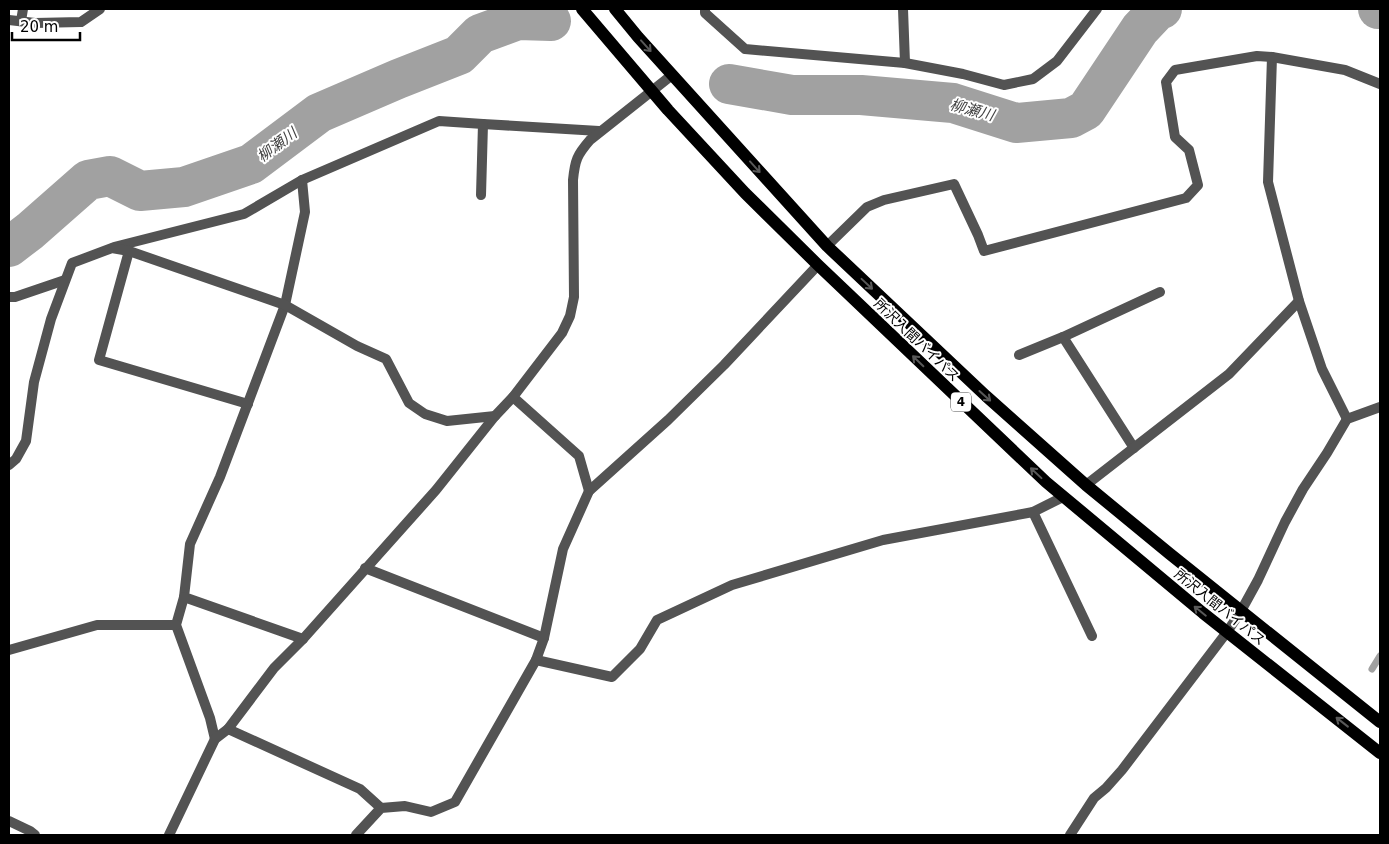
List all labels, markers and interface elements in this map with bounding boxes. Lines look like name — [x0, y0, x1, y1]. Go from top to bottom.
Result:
scale bar — [12, 10, 80, 42]
text: 20 m — [20, 18, 58, 36]
one-way arrow — [641, 39, 652, 52]
water label: 柳瀬川 — [948, 95, 998, 125]
water label: 柳瀬川 — [254, 123, 302, 166]
one-way arrow — [749, 160, 761, 173]
one-way arrow — [861, 278, 874, 290]
street label: 所沢入間バイパス — [871, 295, 963, 385]
one-way arrow — [912, 355, 924, 367]
one-way arrow — [979, 390, 992, 402]
road number: 4 — [951, 392, 971, 412]
one-way arrow — [1030, 467, 1043, 479]
street label: 所沢入間バイパス — [1172, 566, 1268, 648]
one-way arrow — [1194, 606, 1207, 617]
one-way arrow — [1336, 717, 1349, 728]

